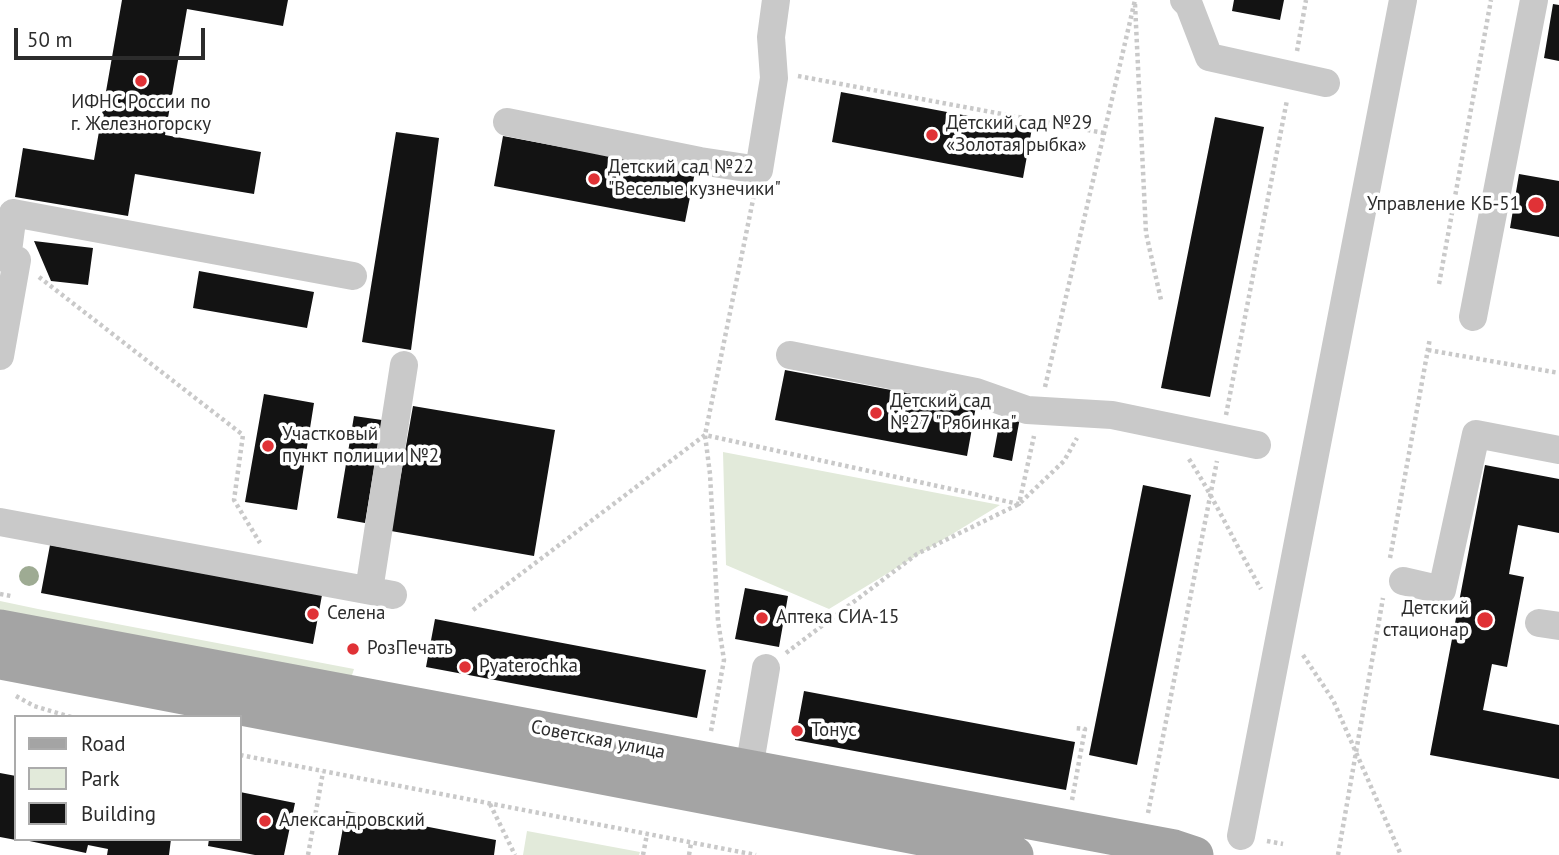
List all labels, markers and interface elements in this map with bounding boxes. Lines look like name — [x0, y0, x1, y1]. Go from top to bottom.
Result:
scale bar — [18, 14, 208, 58]
text: 50 m — [27, 26, 73, 53]
marker: ИФНС России по г. Железногорску — [133, 73, 149, 89]
place label: ИФНС России по г. Железногорску — [71, 92, 211, 136]
place label: Детский сад №29 «Золотая рыбка» — [946, 113, 1092, 157]
marker: Детский сад №29 «Золотая рыбка» — [924, 127, 940, 143]
place label: Детский сад №22 "Веселые кузнечики" — [608, 157, 781, 201]
marker: Детский сад №22 "Веселые кузнечики" — [586, 171, 602, 187]
place label: Управление КБ-51 — [1367, 194, 1520, 216]
marker: Управление КБ-51 — [1526, 195, 1546, 215]
place label: Детский сад №27 "Рябинка" — [890, 391, 1017, 435]
marker: Детский сад №27 "Рябинка" — [868, 405, 884, 421]
place label: Участковый пункт полиции №2 — [282, 424, 439, 468]
marker: Участковый пункт полиции №2 — [260, 438, 276, 454]
place label: Детский стационар — [1383, 598, 1469, 642]
place label: Селена — [327, 603, 385, 625]
marker: Селена — [305, 606, 321, 622]
place label: Аптека СИА-15 — [776, 607, 899, 629]
marker: Аптека СИА-15 — [754, 610, 770, 626]
marker: Детский стационар — [1475, 610, 1495, 630]
place label: РозПечать — [367, 638, 453, 660]
marker: РозПечать — [345, 641, 361, 657]
place label: Pyaterochka — [479, 656, 578, 678]
marker: Pyaterochka — [457, 659, 473, 675]
legend — [14, 715, 242, 841]
street label: Советская улица — [529, 716, 667, 764]
place label: Тонус — [811, 720, 857, 742]
marker: Тонус — [789, 723, 805, 739]
text: Road — [81, 730, 125, 757]
text: Park — [81, 765, 120, 792]
text: Building — [81, 800, 156, 827]
place label: Александровский — [279, 810, 425, 832]
marker: Александровский — [257, 813, 273, 829]

